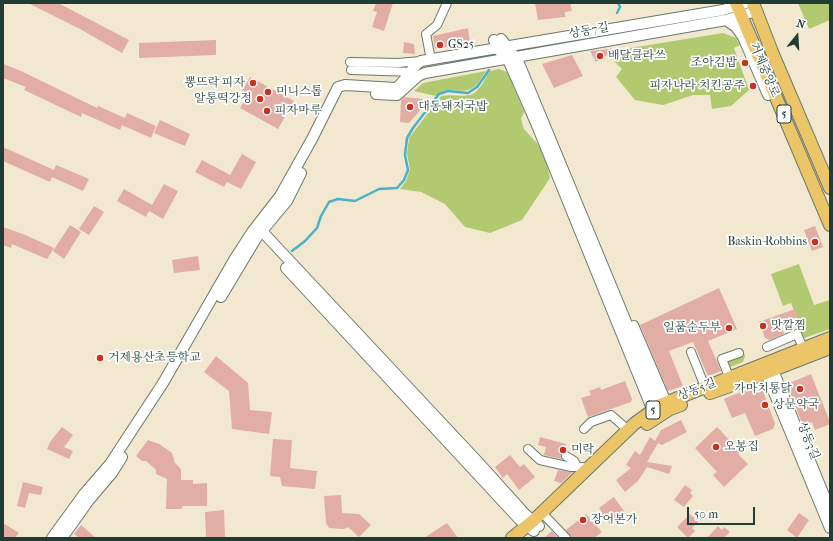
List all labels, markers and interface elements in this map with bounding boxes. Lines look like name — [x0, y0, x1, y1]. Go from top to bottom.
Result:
north arrow — [777, 16, 817, 56]
text: N — [795, 17, 807, 32]
street label: 상동7길 — [568, 20, 610, 42]
place label: GS25 — [448, 38, 474, 52]
marker: GS25 — [435, 40, 445, 50]
street label: 거제중앙로 — [746, 41, 782, 99]
place label: 배달클라쓰 — [608, 49, 666, 63]
marker: 배달클라쓰 — [595, 51, 605, 61]
place label: 조아김밥 — [691, 56, 737, 70]
marker: 조아김밥 — [740, 58, 750, 68]
place label: 뽕뜨락 피자 — [184, 76, 245, 90]
marker: 뽕뜨락 피자 — [248, 78, 258, 88]
place label: 피자나라 치킨공주 — [650, 79, 745, 93]
marker: 피자나라 치킨공주 — [748, 81, 758, 91]
place label: 미니스톱 — [276, 85, 322, 99]
marker: 미니스톱 — [263, 87, 273, 97]
place label: 알통떡강정 — [194, 92, 252, 106]
marker: 알통떡강정 — [255, 94, 265, 104]
place label: 대동돼지국밥 — [418, 100, 488, 114]
marker: 대동돼지국밥 — [405, 102, 415, 112]
place label: 피자마루 — [275, 104, 321, 118]
road number: 5 — [777, 105, 791, 123]
marker: 피자마루 — [262, 106, 272, 116]
place label: Baskin-Robbins — [727, 235, 807, 249]
marker: Baskin-Robbins — [810, 237, 820, 247]
place label: 맛깔찜 — [771, 319, 806, 333]
place label: 일품순두부 — [663, 321, 721, 335]
marker: 맛깔찜 — [758, 321, 768, 331]
marker: 일품순두부 — [724, 323, 734, 333]
place label: 거제용산초등학교 — [108, 351, 201, 365]
marker: 거제용산초등학교 — [95, 353, 105, 363]
street label: 상동5길 — [676, 376, 718, 404]
place label: 가마치통닭 — [734, 382, 792, 396]
marker: 가마치통닭 — [795, 384, 805, 394]
place label: 상문약국 — [773, 398, 819, 412]
marker: 상문약국 — [760, 400, 770, 410]
road number: 5 — [646, 401, 660, 419]
street label: 상동3길 — [794, 420, 822, 462]
place label: 오봉집 — [724, 440, 759, 454]
marker: 오봉집 — [711, 442, 721, 452]
place label: 미락 — [571, 443, 594, 457]
marker: 미락 — [558, 445, 568, 455]
scale bar — [689, 499, 757, 525]
text: 50 m — [694, 507, 718, 521]
place label: 장어본가 — [591, 513, 637, 527]
marker: 장어본가 — [578, 515, 588, 525]

